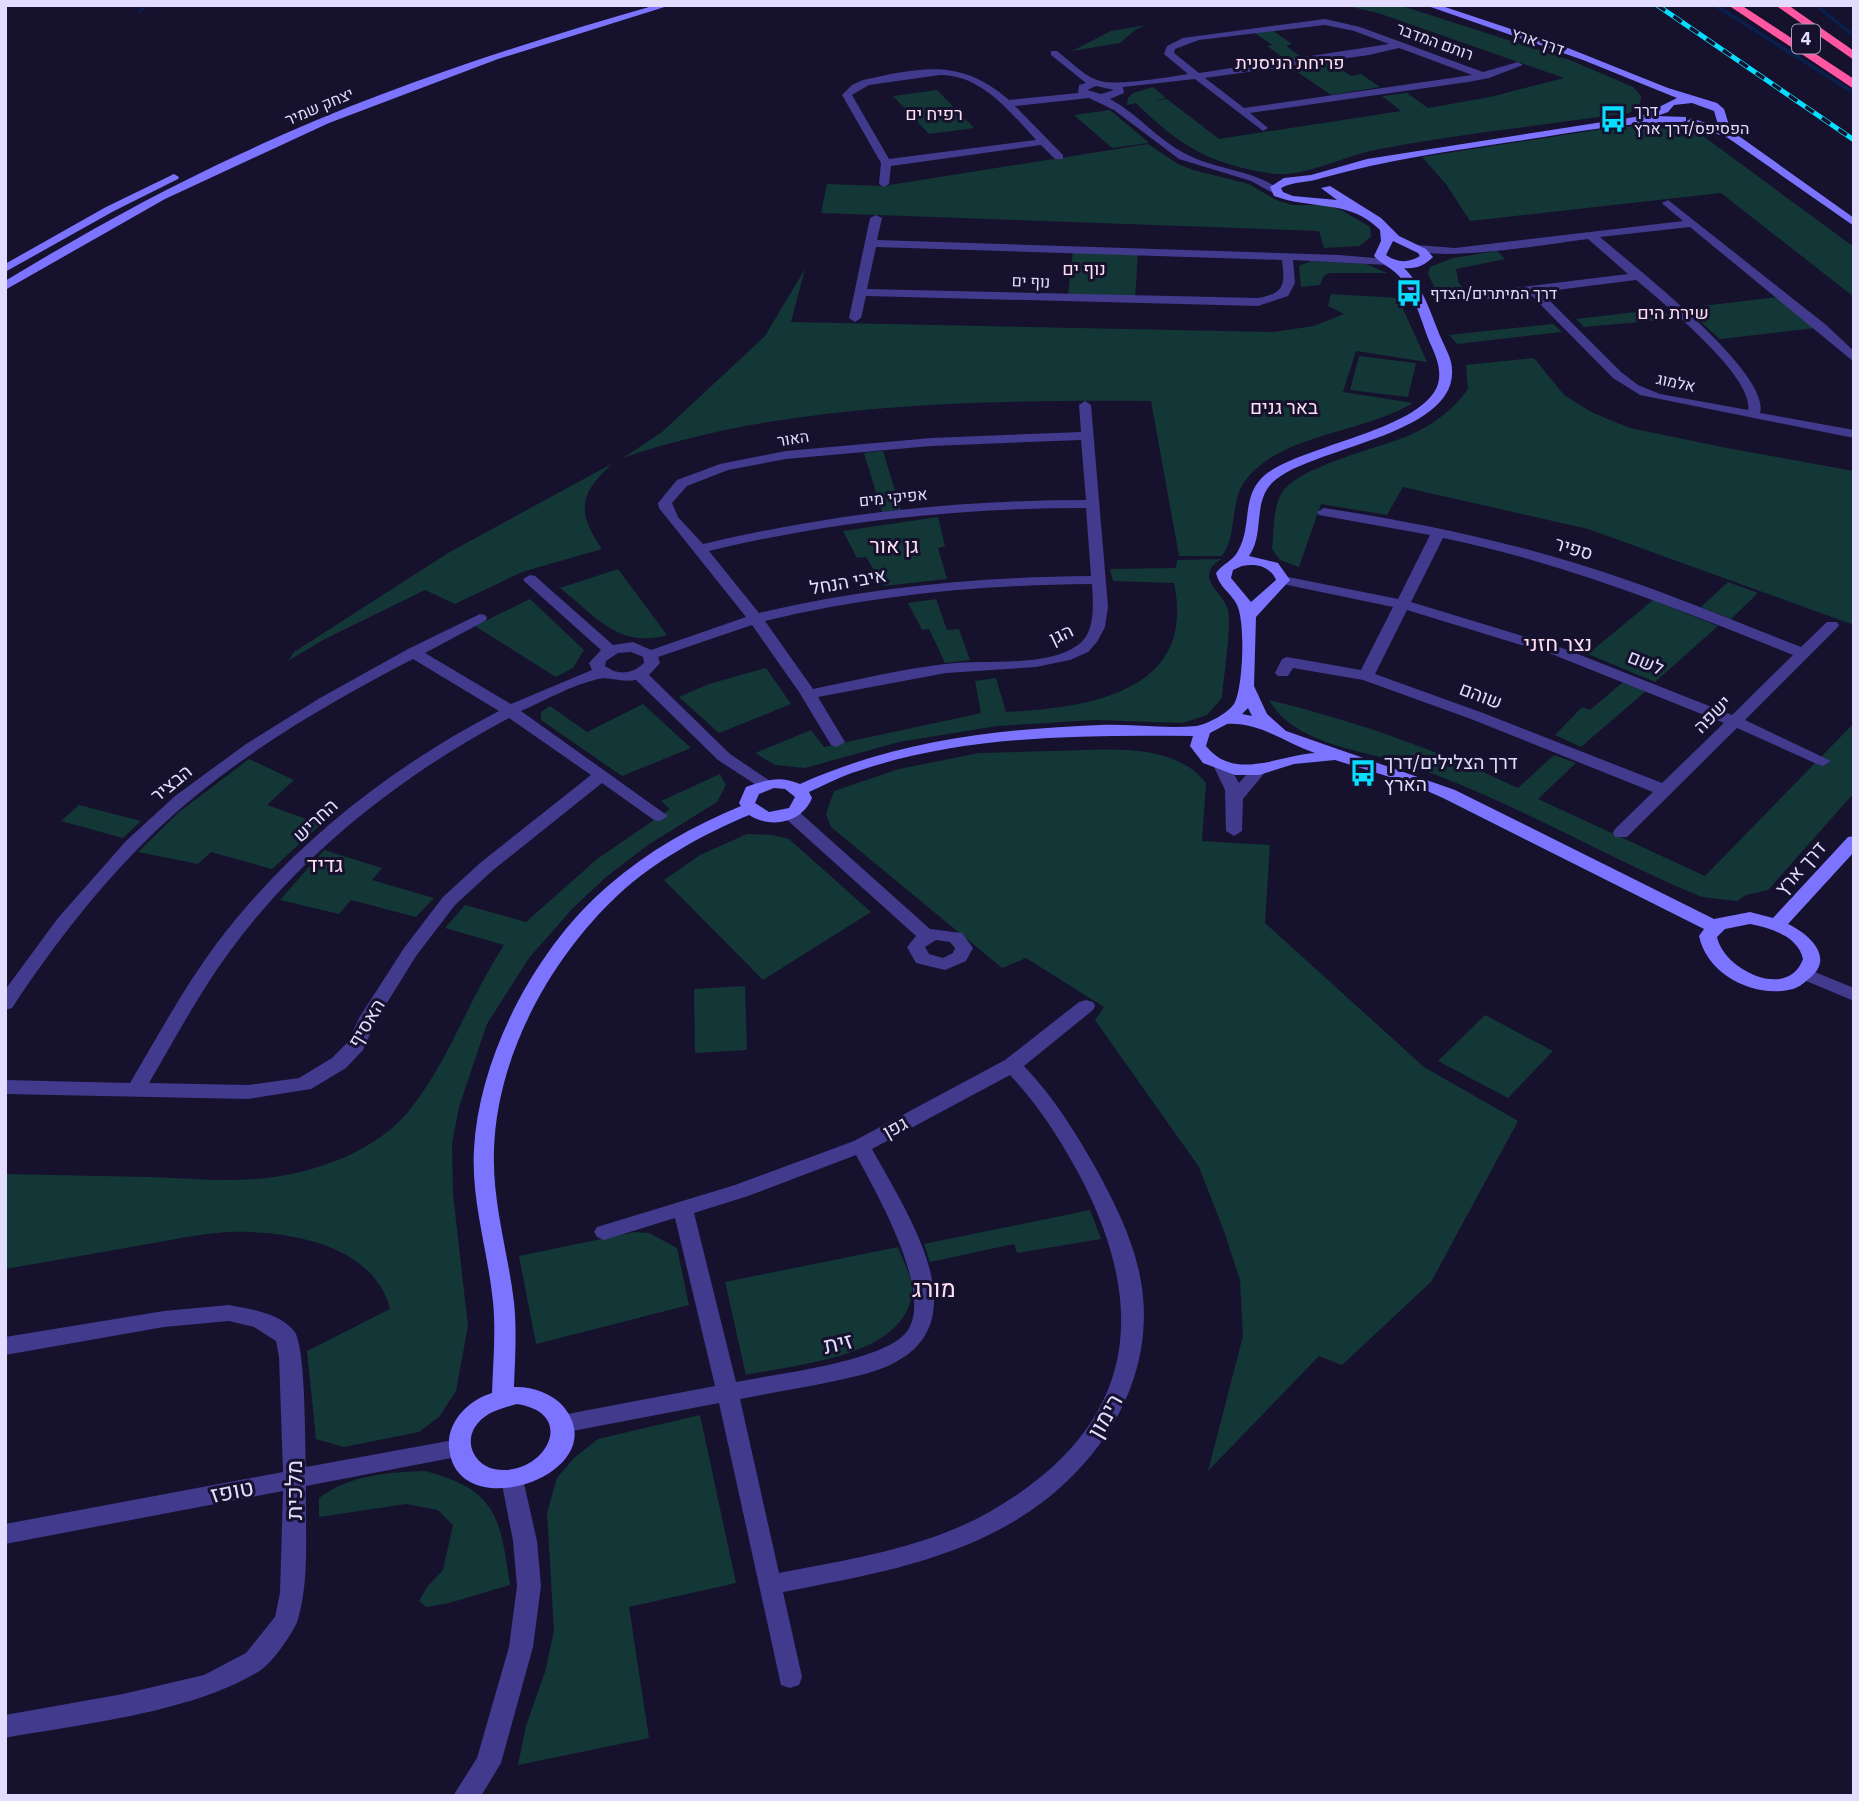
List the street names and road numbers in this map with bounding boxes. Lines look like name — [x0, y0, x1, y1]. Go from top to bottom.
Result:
street label: רותם המדבר — [1394, 18, 1476, 64]
street label: דרך ארץ — [1509, 23, 1567, 59]
road number: 4 — [1792, 24, 1820, 54]
street label: יצחק שמיר — [282, 83, 356, 129]
street label: נוף ים — [1011, 270, 1051, 292]
street label: אלמוג — [1655, 368, 1697, 396]
street label: האור — [776, 426, 810, 450]
street label: אפיקי מים — [858, 483, 928, 511]
street label: ספיר — [1552, 531, 1596, 565]
street label: איבי הנחל — [808, 562, 888, 600]
street label: הגן — [1045, 618, 1077, 650]
street label: לשם — [1624, 644, 1668, 680]
street label: שוהם — [1456, 676, 1506, 714]
street label: ישפה — [1688, 690, 1736, 738]
street label: הבציר — [145, 759, 197, 807]
street label: החריש — [287, 793, 343, 847]
street label: דרך ארץ — [1769, 836, 1831, 900]
street label: האסיף — [342, 994, 390, 1052]
street label: גפן — [878, 1111, 912, 1143]
street label: זית — [820, 1324, 855, 1360]
street label: רימון — [1080, 1388, 1129, 1443]
street label: מלכית — [278, 1460, 308, 1520]
street label: טופז — [208, 1471, 256, 1509]

